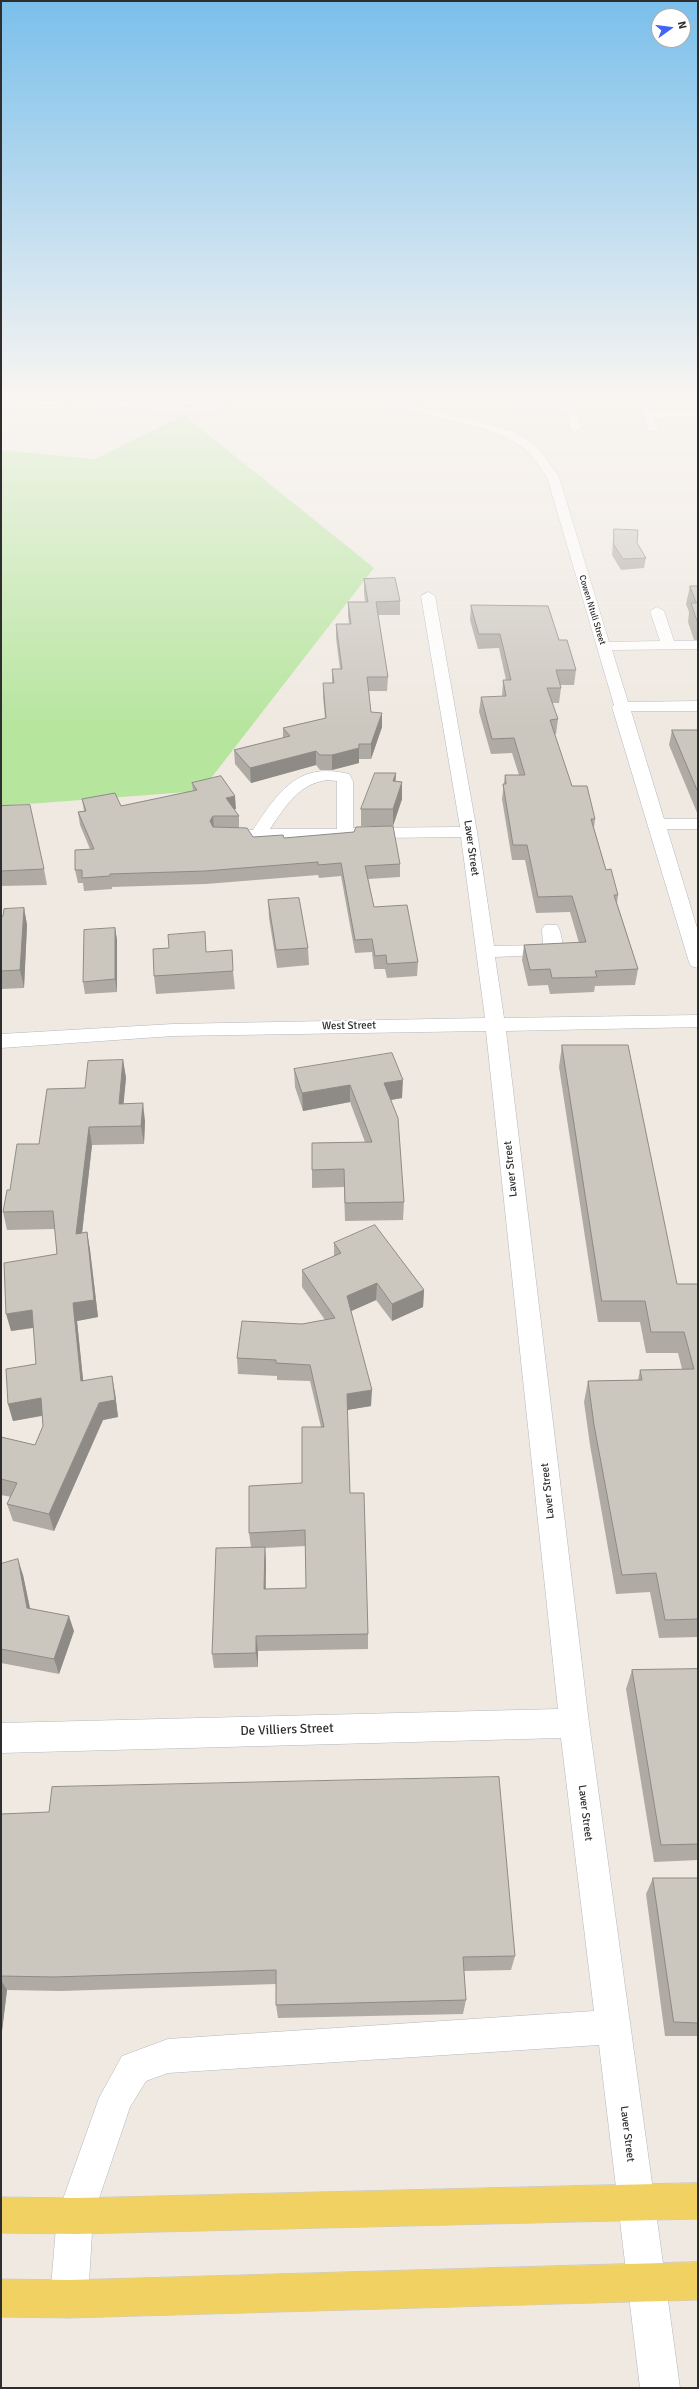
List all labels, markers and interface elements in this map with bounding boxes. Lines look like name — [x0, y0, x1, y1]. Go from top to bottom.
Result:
north arrow — [651, 8, 691, 48]
text: N — [675, 20, 689, 31]
street label: Cowen Ntuli Street — [576, 574, 608, 646]
street label: Laver Street — [461, 819, 481, 877]
street label: West Street — [322, 1019, 376, 1033]
street label: Laver Street — [501, 1140, 521, 1198]
street label: Laver Street — [538, 1462, 558, 1520]
street label: De Villiers Street — [240, 1721, 334, 1739]
street label: Laver Street — [575, 1784, 595, 1842]
street label: Laver Street — [617, 2105, 637, 2163]

